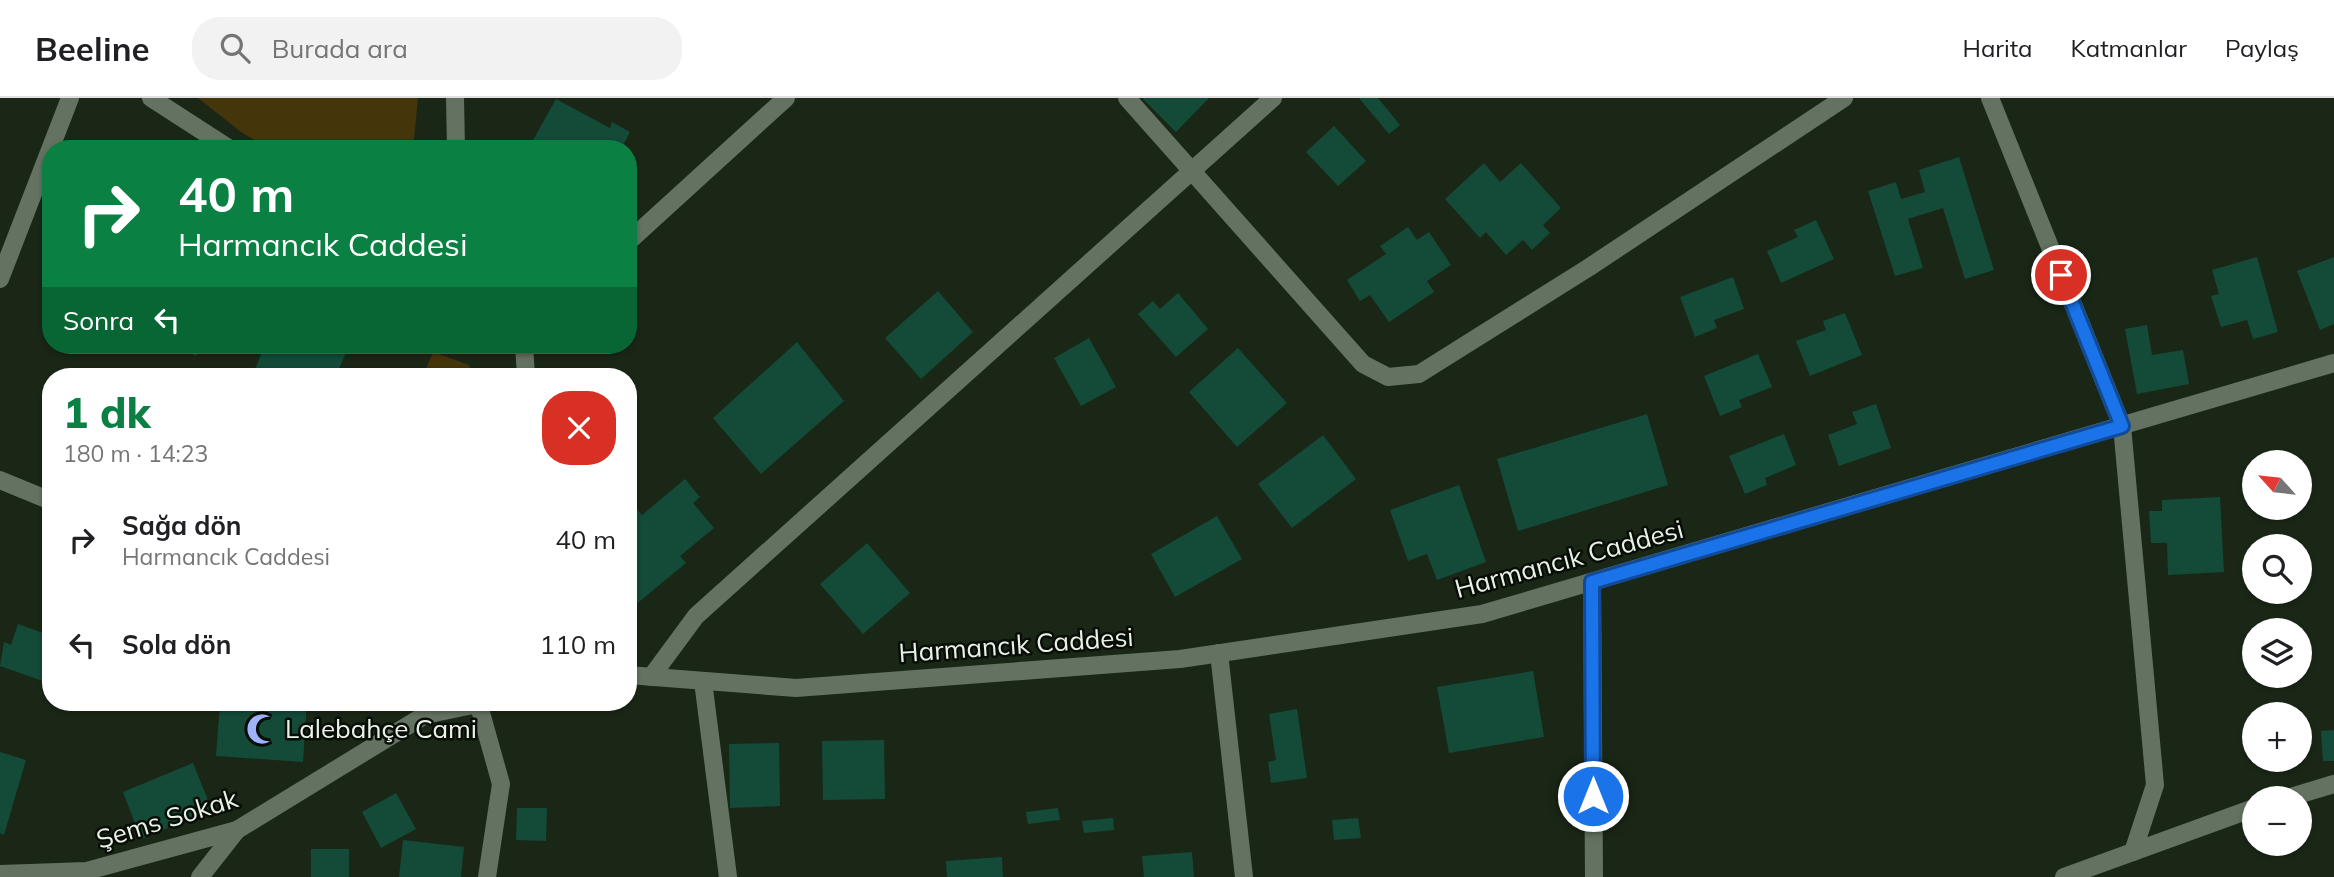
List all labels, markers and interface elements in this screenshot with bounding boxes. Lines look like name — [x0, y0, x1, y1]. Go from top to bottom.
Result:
search box — [192, 17, 682, 80]
text: Beeline — [35, 28, 150, 69]
icon: search — [216, 29, 254, 67]
text: Burada ara — [272, 32, 408, 65]
text: Harita — [1963, 33, 2033, 63]
text: Katmanlar — [2071, 33, 2187, 63]
text: Paylaş — [2225, 33, 2299, 63]
text: 40 m — [178, 163, 294, 224]
icon: right — [63, 168, 154, 259]
text: Harmancık Caddesi — [178, 224, 468, 264]
pin — [2031, 245, 2091, 305]
icon: arrive — [2042, 256, 2080, 294]
icon: left — [148, 301, 186, 339]
text: Sonra — [63, 304, 134, 337]
text: 1 dk — [63, 386, 151, 439]
button: close — [542, 391, 616, 465]
text: 180 m · 14:23 — [63, 439, 208, 468]
north arrow — [2242, 450, 2312, 520]
map controls — [2242, 450, 2312, 856]
text: Sağa dön — [122, 509, 242, 542]
street label: Harmancık Caddesi — [1451, 512, 1687, 605]
icon: right — [63, 521, 101, 559]
text: 40 m — [555, 523, 616, 556]
button: search — [2242, 534, 2312, 604]
text: Harmancık Caddesi — [122, 542, 330, 571]
button: layers — [2242, 618, 2312, 688]
street label: Harmancık Caddesi — [897, 620, 1134, 669]
icon: left — [63, 626, 101, 664]
text: Sola dön — [122, 628, 231, 661]
text: 110 m — [540, 628, 616, 661]
button: + — [2242, 702, 2312, 772]
mosque icon: Lalebahçe Cami — [245, 712, 279, 746]
place label: Lalebahçe Cami — [285, 712, 477, 745]
position arrow — [1556, 759, 1630, 833]
street label: Şems Sokak — [92, 781, 242, 856]
button: − — [2242, 786, 2312, 856]

